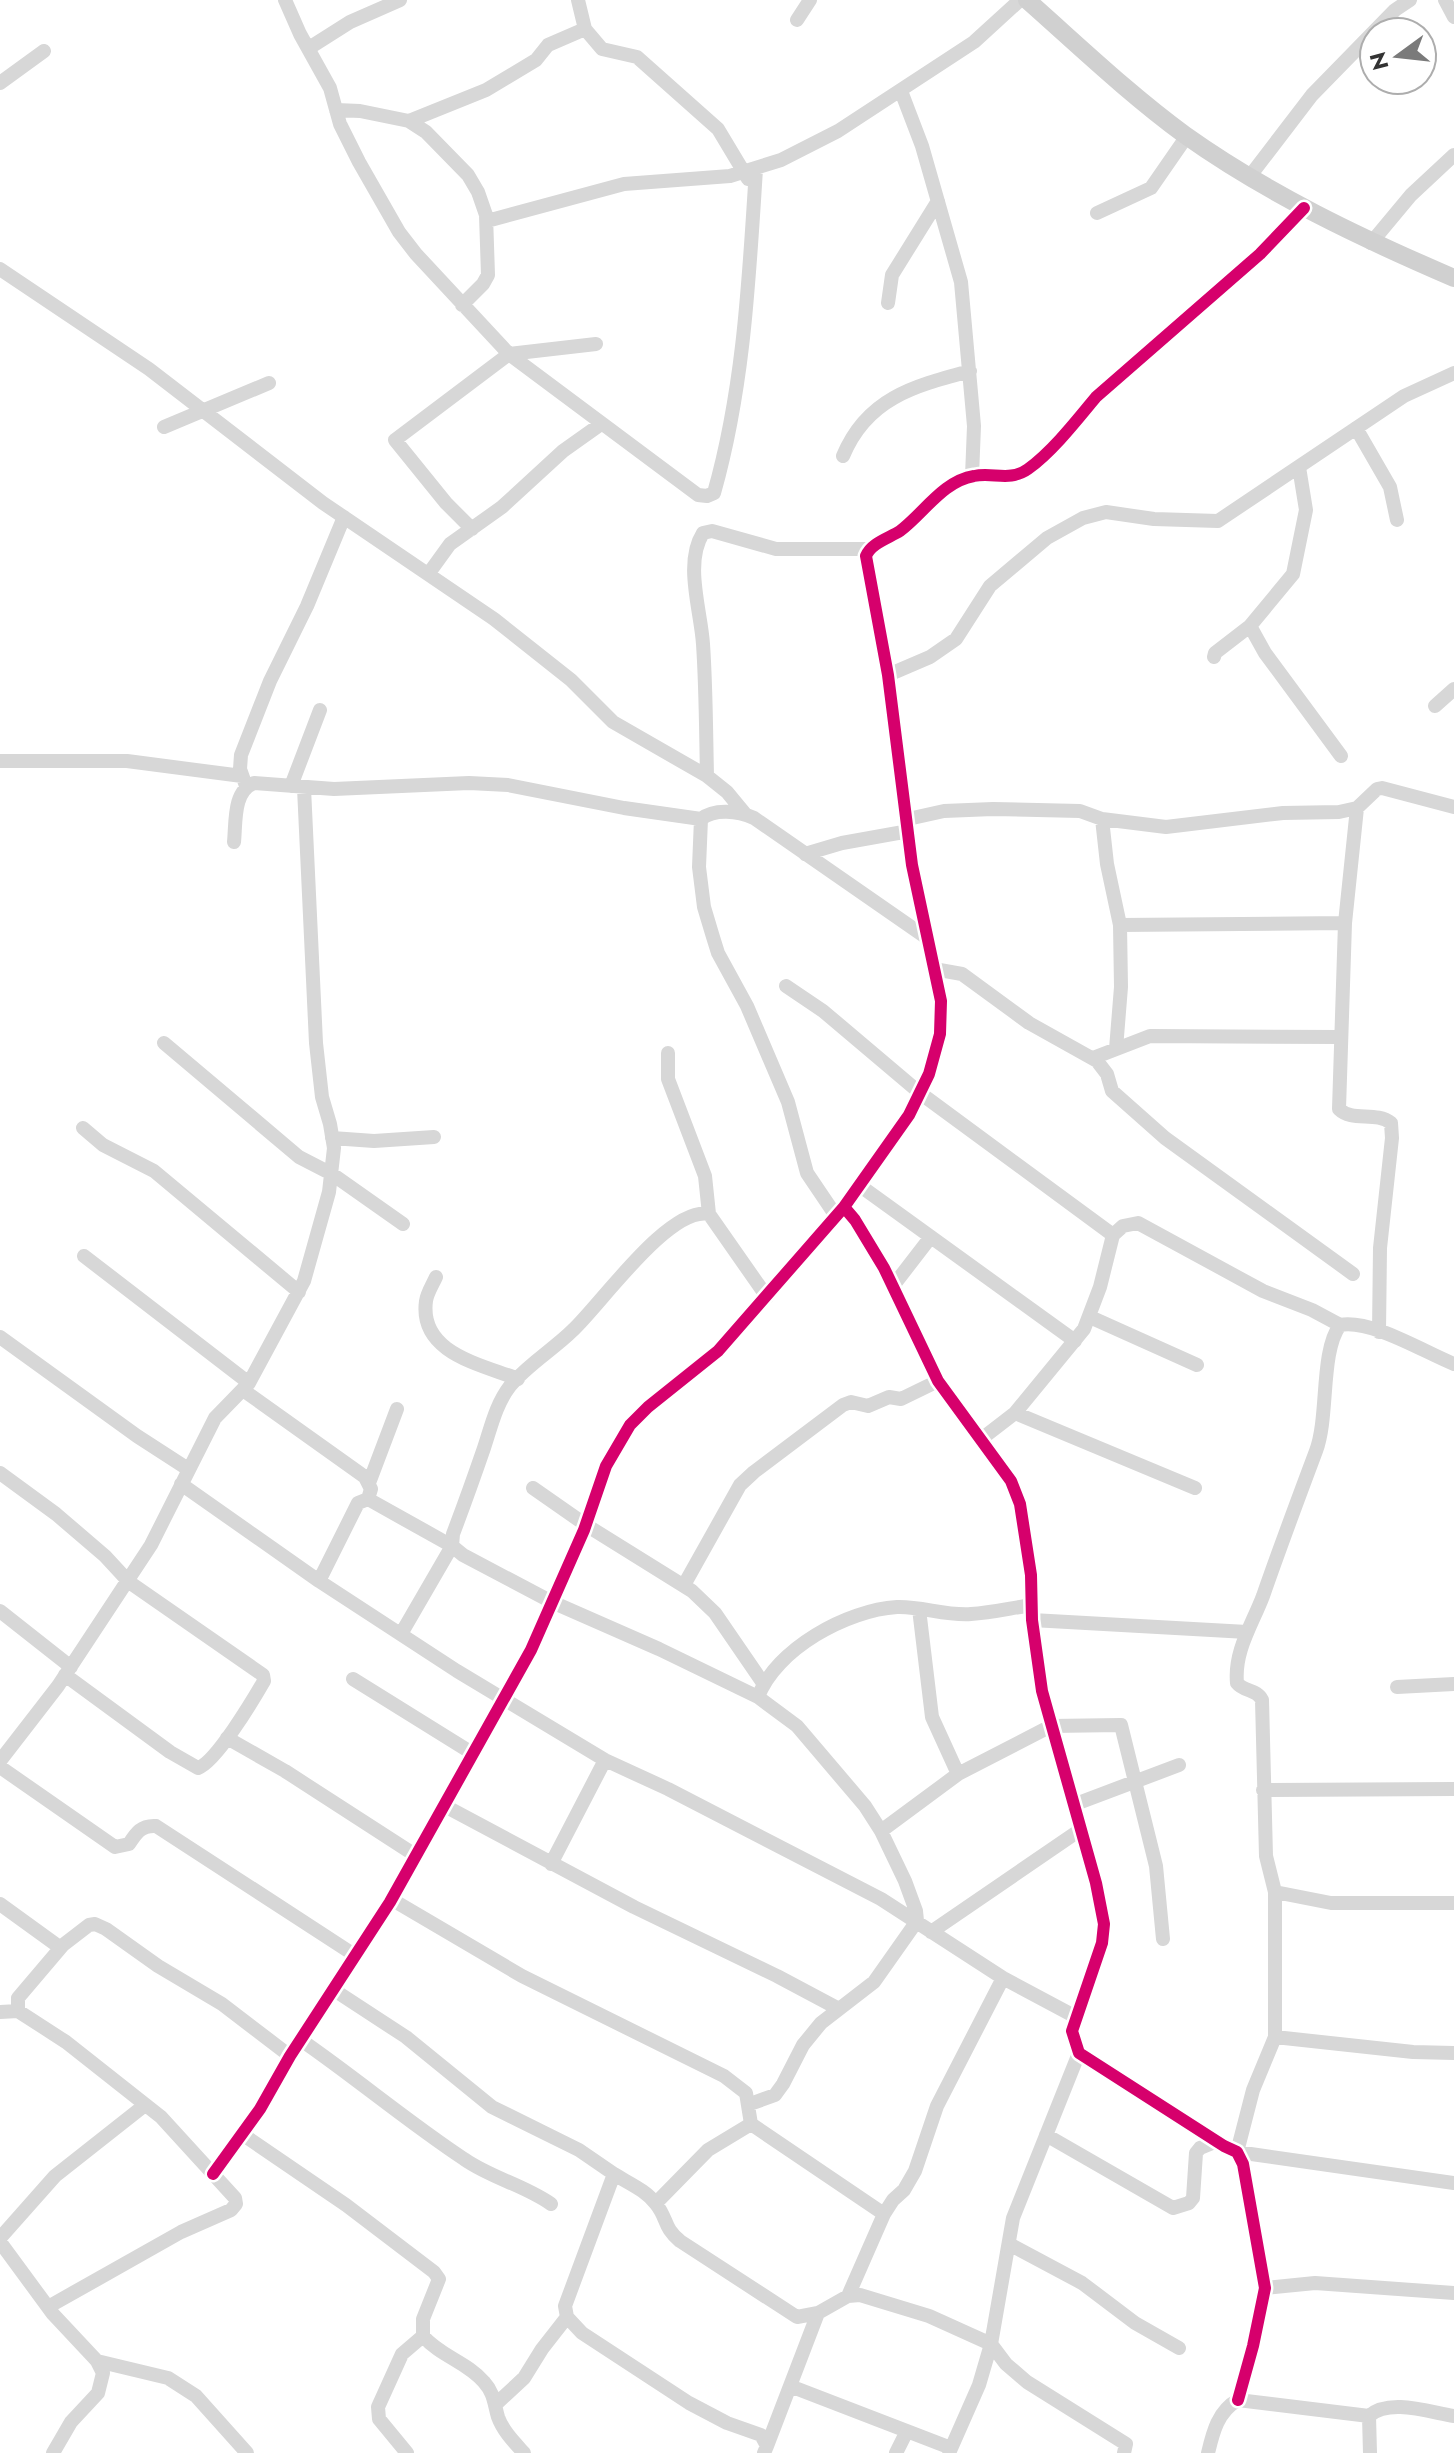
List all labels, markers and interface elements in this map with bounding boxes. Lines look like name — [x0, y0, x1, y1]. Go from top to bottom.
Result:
north arrow — [1358, 16, 1438, 96]
text: N — [1361, 49, 1396, 74]

